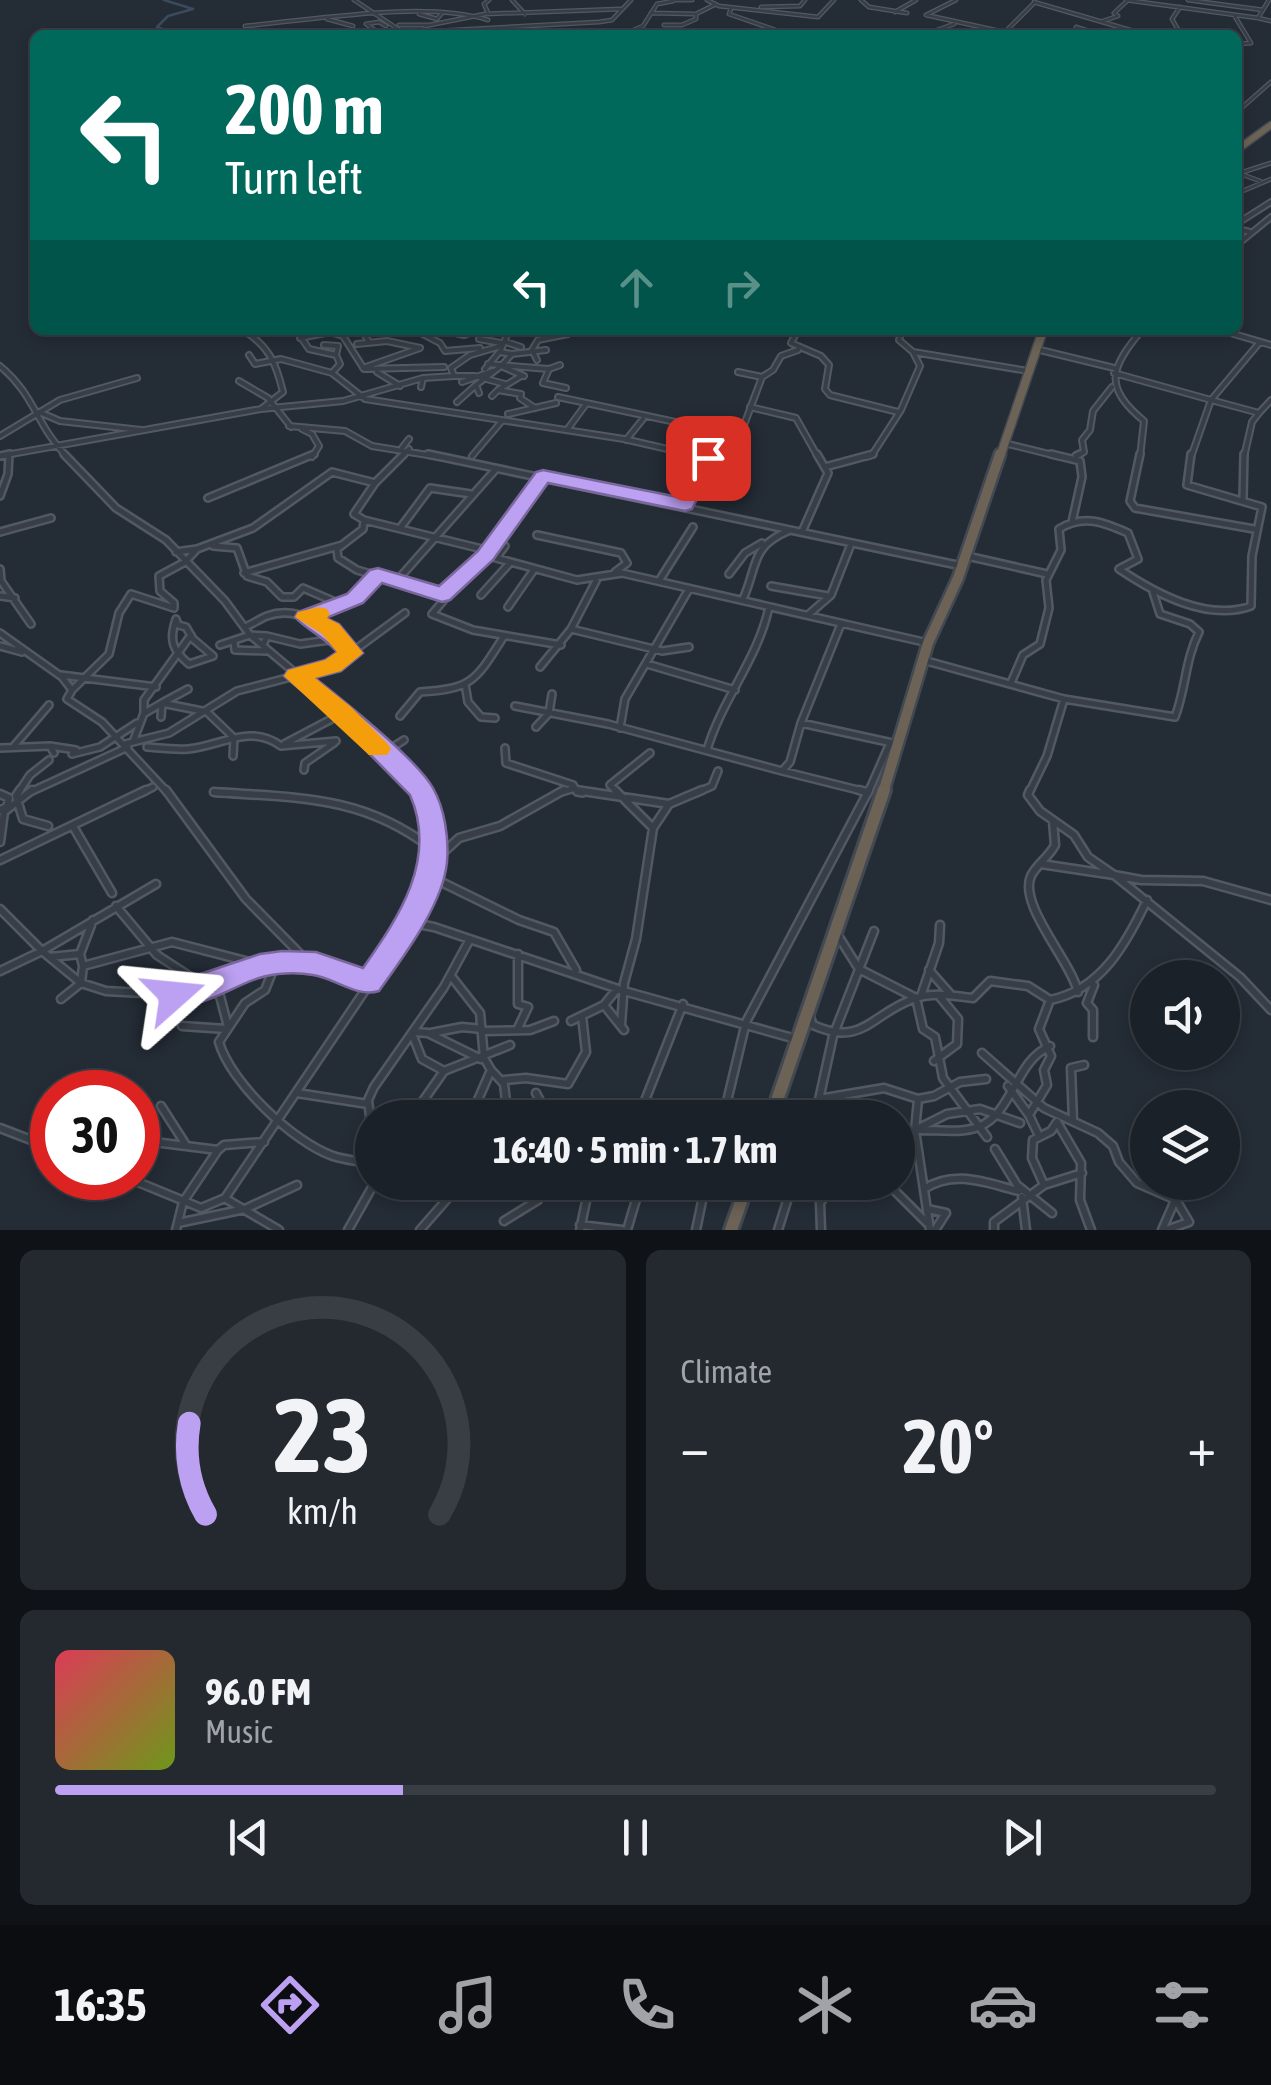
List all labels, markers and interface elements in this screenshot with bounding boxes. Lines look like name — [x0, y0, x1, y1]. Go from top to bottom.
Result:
text: 200 m — [225, 69, 384, 149]
icon: left — [60, 70, 190, 200]
text: Turn left — [225, 152, 363, 204]
icon: left — [504, 260, 559, 315]
icon: ahead — [609, 260, 664, 315]
icon: right — [714, 260, 769, 315]
pin — [666, 416, 751, 501]
icon: arrive — [681, 431, 736, 486]
position arrow — [122, 943, 226, 1047]
map controls — [1130, 960, 1240, 1200]
button: sound — [1130, 960, 1240, 1070]
speed limit sign: 30 — [30, 1070, 160, 1200]
button: layers — [1130, 1090, 1240, 1200]
text: 16:40 · 5 min · 1.7 km — [493, 1128, 777, 1171]
text: Climate — [681, 1353, 772, 1390]
text: 23 — [274, 1375, 372, 1494]
text: 20° — [903, 1403, 994, 1489]
text: − — [681, 1415, 709, 1478]
text: + — [1187, 1415, 1216, 1478]
text: km/h — [287, 1491, 358, 1532]
text: 96.0 FM — [205, 1670, 311, 1713]
text: Music — [205, 1713, 272, 1750]
icon: previous — [221, 1810, 276, 1865]
icon: pause — [608, 1810, 663, 1865]
icon: next — [995, 1810, 1050, 1865]
icon: directions — [255, 1970, 325, 2040]
icon: music — [433, 1970, 503, 2040]
icon: phone — [612, 1970, 682, 2040]
icon: climate — [790, 1970, 860, 2040]
icon: car — [968, 1970, 1038, 2040]
icon: filters — [1147, 1970, 1217, 2040]
text: 16:35 — [54, 1979, 147, 2031]

